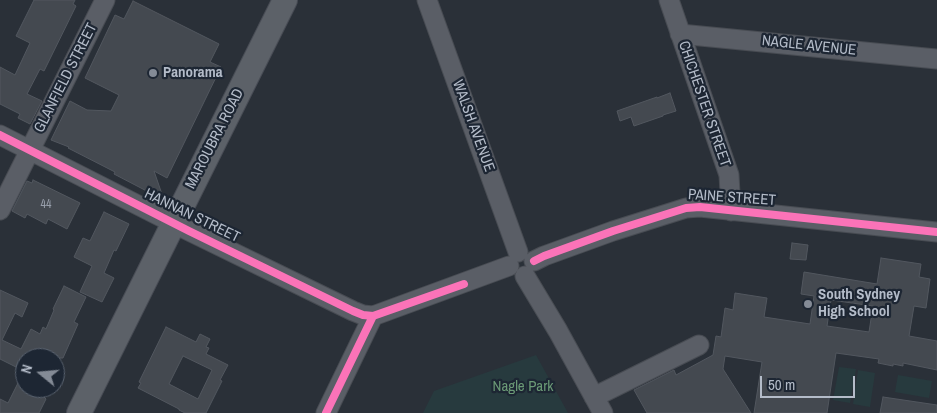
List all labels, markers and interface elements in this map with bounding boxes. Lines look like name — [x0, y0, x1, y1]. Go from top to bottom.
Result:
street label: GLANFIELD STREET — [31, 20, 101, 136]
street label: NAGLE AVENUE — [761, 32, 857, 60]
street label: CHICHESTER STREET — [674, 39, 734, 169]
place label: Panorama — [163, 64, 222, 82]
marker: Panorama — [147, 67, 159, 79]
street label: WALSH AVENUE — [448, 78, 498, 174]
street label: MAROUBRA ROAD — [182, 86, 248, 192]
street label: HANNAN STREET — [141, 185, 243, 247]
street label: PAINE STREET — [687, 186, 777, 210]
house number: 44 — [41, 198, 51, 212]
place label: South Sydney High School — [818, 286, 900, 321]
marker: South Sydney High School — [802, 298, 814, 310]
north arrow — [15, 348, 65, 398]
text: N — [17, 362, 36, 376]
scale bar — [762, 366, 857, 398]
text: 50 m — [768, 374, 795, 395]
park label: Nagle Park — [493, 378, 553, 396]

